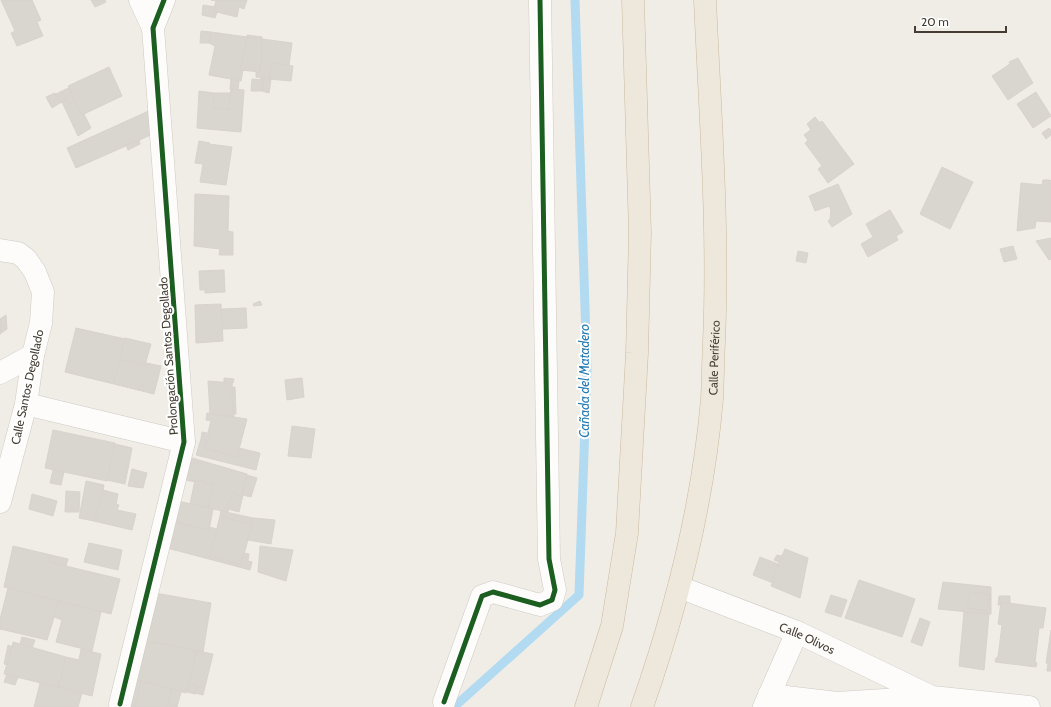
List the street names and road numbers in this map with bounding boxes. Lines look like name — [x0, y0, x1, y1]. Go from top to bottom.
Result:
street label: Prolongación Santos Degollado — [155, 276, 181, 436]
street label: Calle Periférico — [705, 319, 722, 396]
street label: Calle Santos Degollado — [7, 328, 47, 446]
street label: Calle Olivos — [777, 619, 838, 657]

